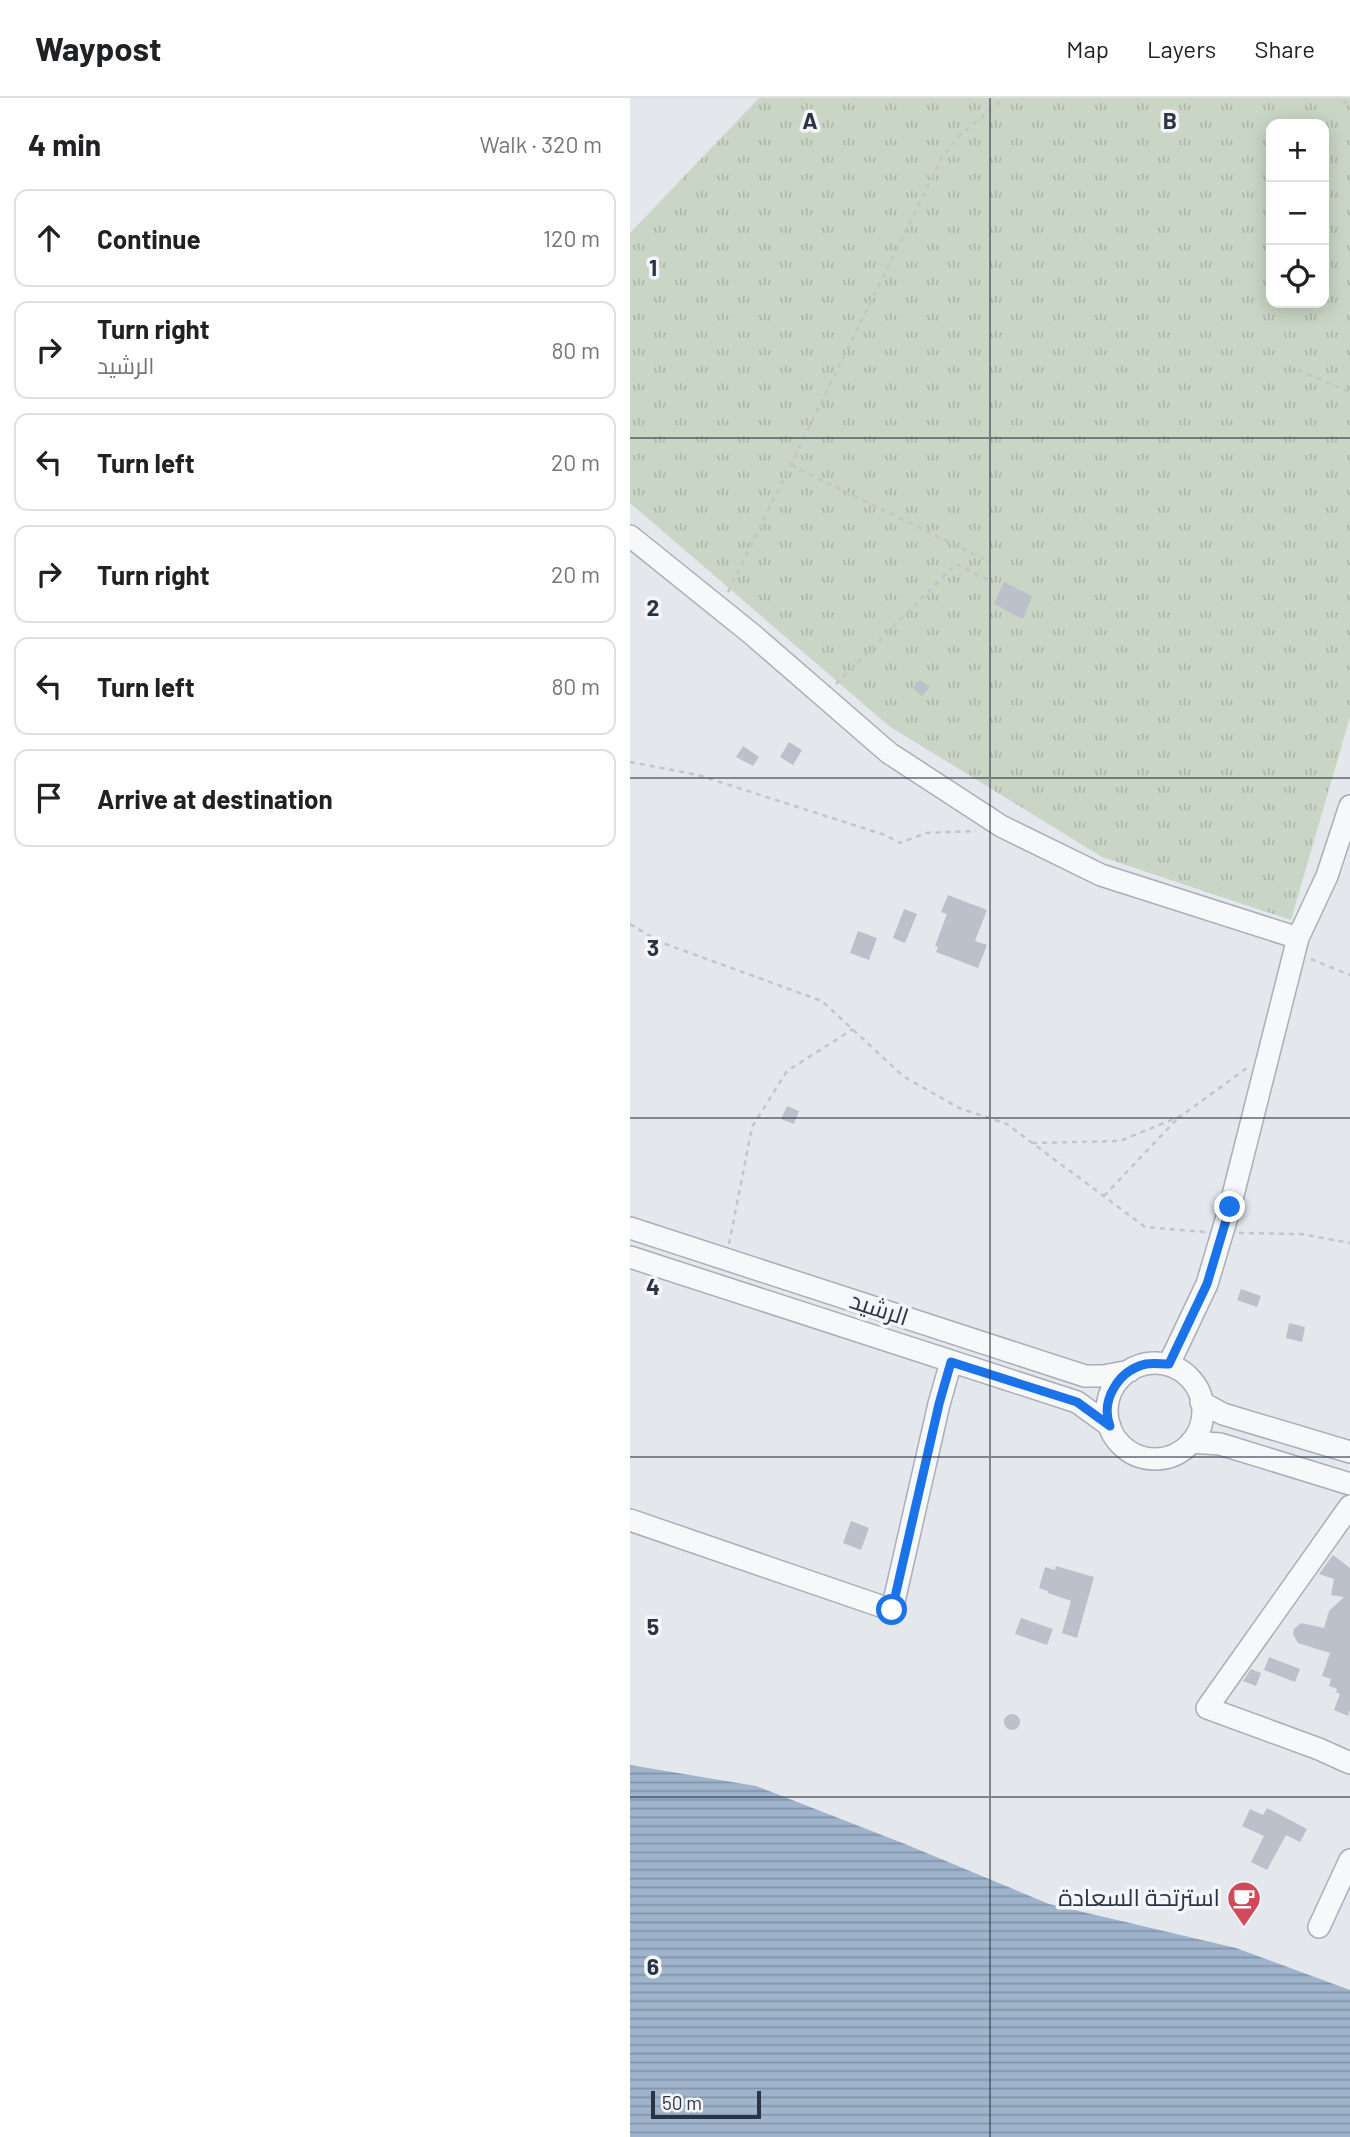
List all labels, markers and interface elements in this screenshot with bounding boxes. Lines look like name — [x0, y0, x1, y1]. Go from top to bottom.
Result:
text: Waypost — [35, 28, 162, 68]
text: Map — [1066, 34, 1109, 63]
text: Layers — [1147, 34, 1216, 63]
text: Share — [1254, 34, 1315, 63]
text: A — [802, 106, 818, 134]
text: B — [1163, 106, 1177, 134]
map controls — [1266, 119, 1329, 308]
button: + — [1266, 119, 1329, 182]
text: 4 min — [28, 126, 101, 162]
text: Walk · 320 m — [480, 130, 602, 158]
button: − — [1266, 182, 1329, 245]
icon: ahead — [30, 219, 68, 257]
text: Continue — [97, 223, 201, 254]
text: 120 m — [543, 224, 600, 252]
button: locate — [1266, 245, 1329, 308]
text: 1 — [649, 253, 657, 281]
text: Turn right — [97, 313, 210, 344]
icon: right — [30, 331, 68, 369]
text: 80 m — [551, 336, 600, 364]
text: الرشيد — [97, 351, 155, 379]
icon: left — [30, 443, 68, 481]
text: Turn left — [97, 447, 195, 478]
text: 20 m — [551, 448, 600, 476]
icon: right — [30, 555, 68, 593]
text: Turn right — [97, 559, 210, 590]
text: 20 m — [551, 560, 600, 588]
text: 2 — [647, 593, 659, 621]
icon: left — [30, 667, 68, 705]
text: Turn left — [97, 671, 195, 702]
text: 80 m — [551, 672, 600, 700]
icon: arrive — [30, 779, 68, 817]
text: Arrive at destination — [97, 783, 333, 814]
text: 3 — [647, 933, 659, 961]
route end — [1214, 1191, 1245, 1222]
text: 4 — [646, 1272, 660, 1300]
street label: الرشيد — [846, 1285, 912, 1331]
route start — [876, 1594, 907, 1625]
text: 5 — [647, 1612, 659, 1640]
cafe icon: استرتحة السعادة — [1225, 1879, 1263, 1928]
place label: استرتحة السعادة — [1058, 1882, 1220, 1911]
text: 6 — [647, 1952, 659, 1980]
scale bar — [651, 2088, 761, 2120]
text: 50 m — [662, 2091, 702, 2114]

